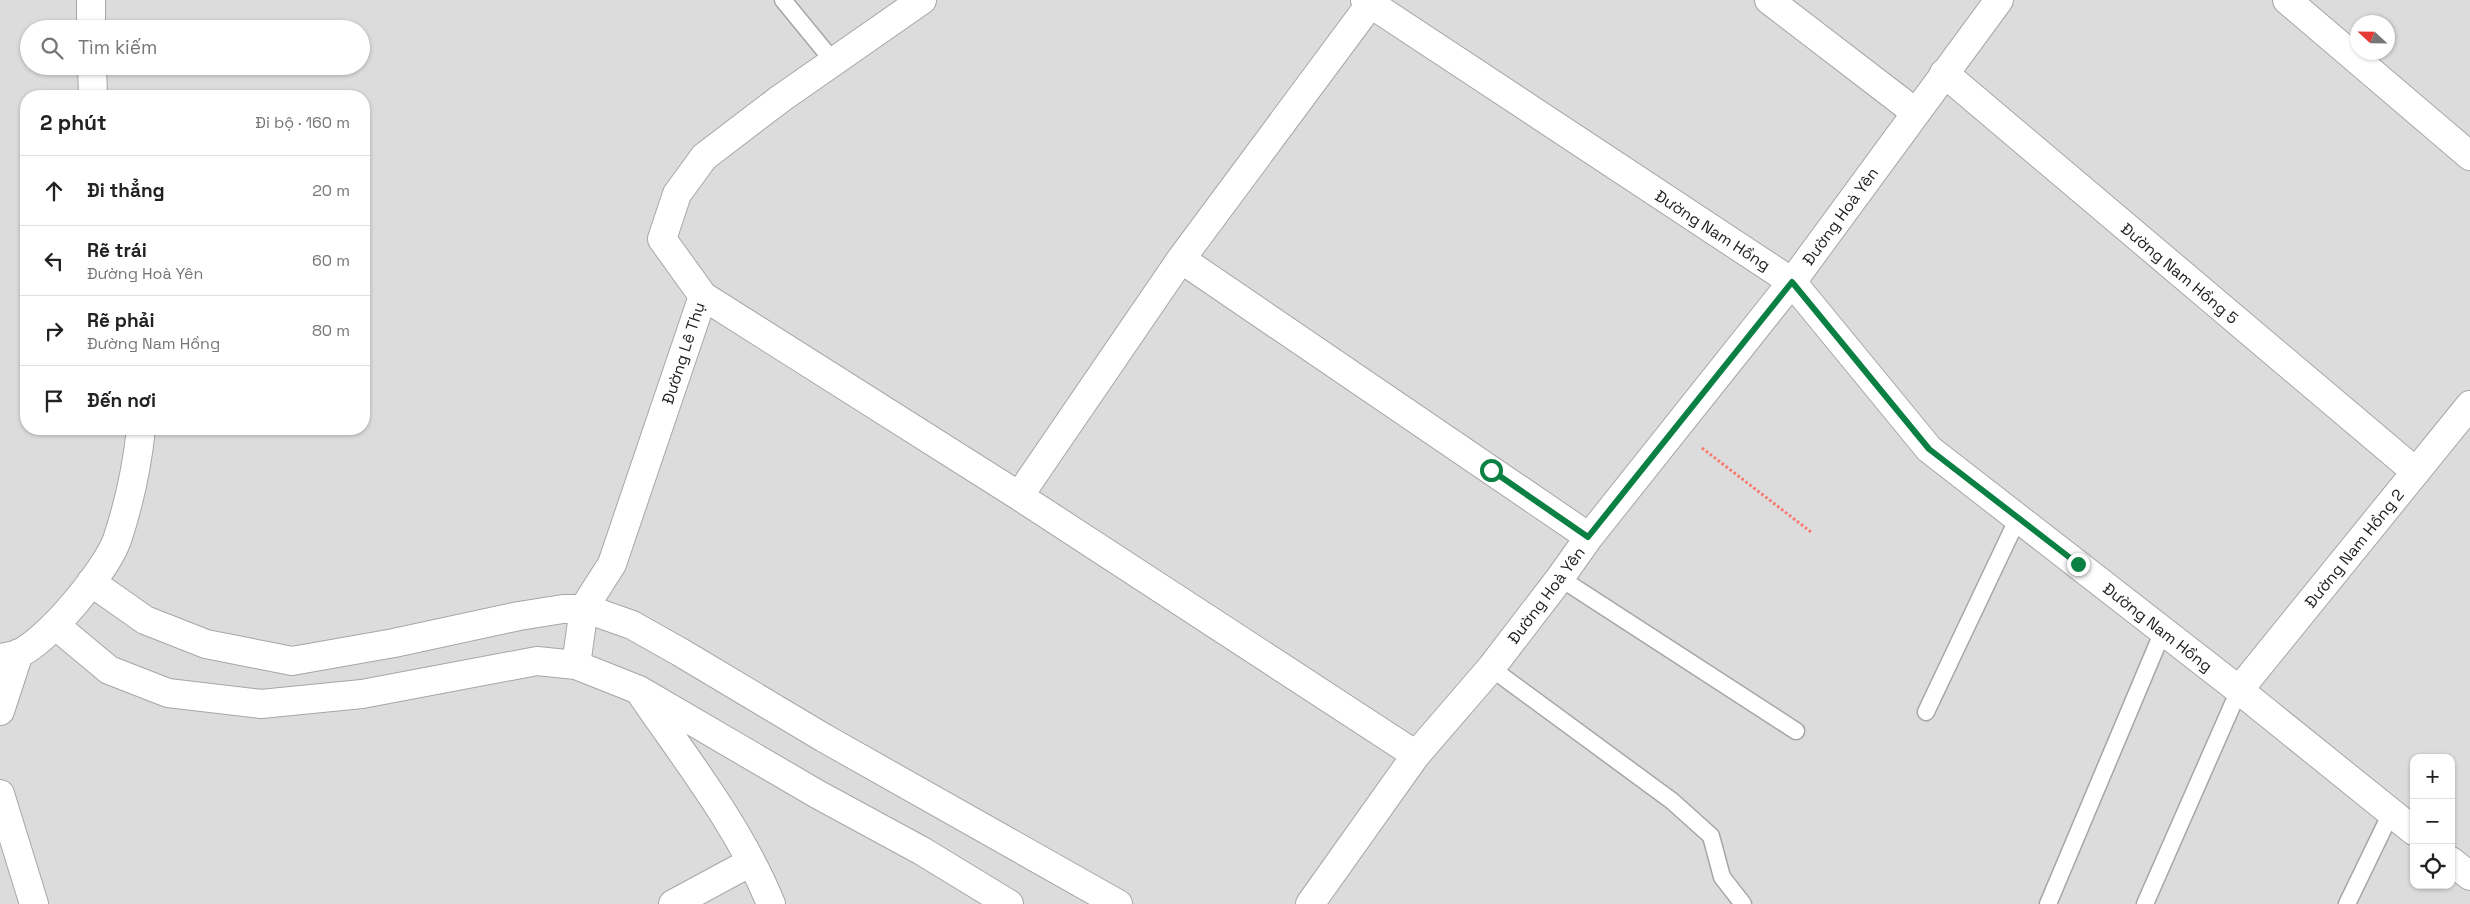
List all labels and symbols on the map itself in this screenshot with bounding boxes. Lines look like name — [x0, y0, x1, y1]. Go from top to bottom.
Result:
north arrow — [2350, 15, 2395, 60]
street label: Đường Hoà Yên — [1798, 163, 1883, 269]
street label: Đường Nam Hồng — [1651, 185, 1774, 276]
street label: Đường Nam Hồng 5 — [2117, 218, 2243, 329]
street label: Đường Lê Thụ — [657, 300, 710, 407]
route start — [1480, 459, 1503, 482]
street label: Đường Nam Hồng 2 — [2300, 485, 2409, 612]
street label: Đường Hoà Yên — [1503, 543, 1590, 648]
route end — [2067, 553, 2090, 576]
street label: Đường Nam Hồng — [2099, 578, 2217, 677]

